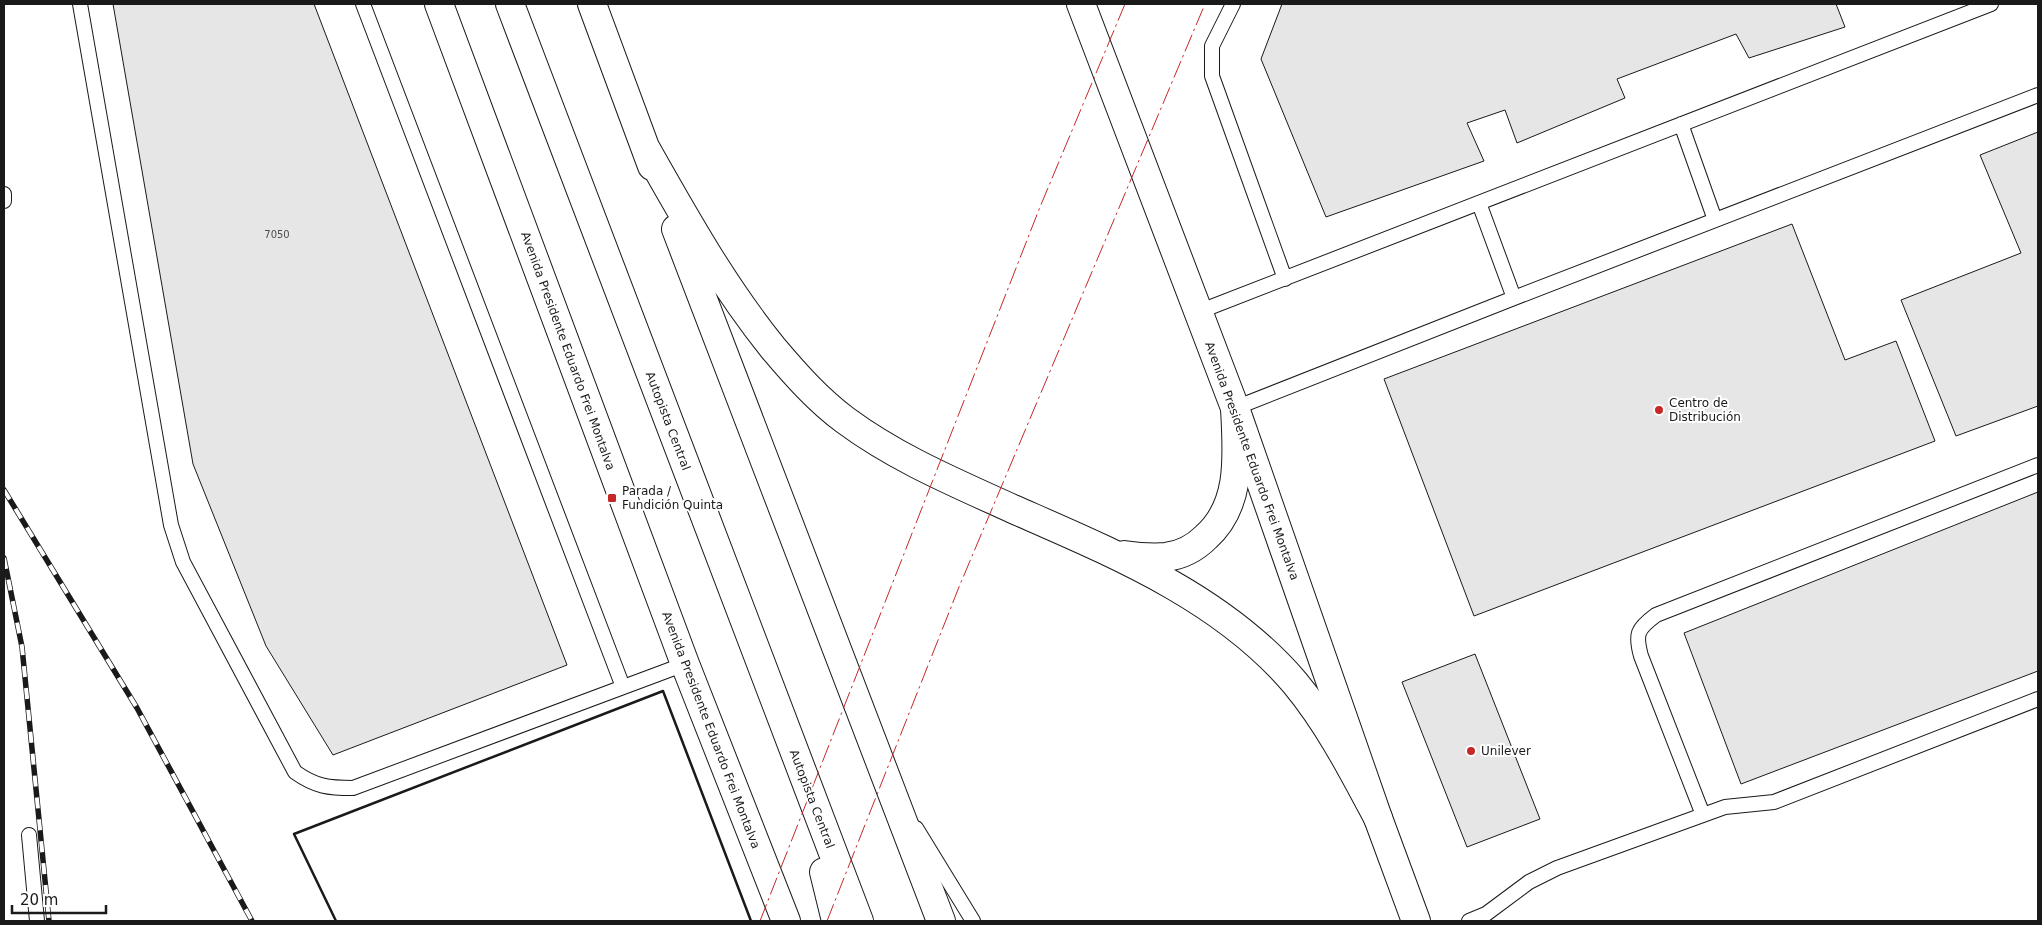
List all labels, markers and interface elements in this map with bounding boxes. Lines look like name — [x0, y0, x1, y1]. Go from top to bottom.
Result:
house number: 7050 — [264, 229, 290, 240]
street label: Avenida Presidente Eduardo Frei Montalva — [518, 230, 618, 472]
street label: Avenida Presidente Eduardo Frei Montalva — [1202, 340, 1302, 582]
street label: Autopista Central — [643, 370, 693, 472]
place label: Centro de Distribución — [1669, 396, 1741, 424]
marker: Centro de Distribución — [1653, 404, 1665, 416]
place label: Parada / Fundición Quinta — [622, 484, 723, 512]
marker: Parada / Fundición Quinta — [606, 492, 618, 504]
street label: Avenida Presidente Eduardo Frei Montalva — [659, 609, 763, 851]
place label: Unilever — [1481, 744, 1531, 758]
marker: Unilever — [1465, 745, 1477, 757]
street label: Autopista Central — [787, 748, 837, 850]
scale bar — [12, 882, 106, 914]
text: 20 m — [20, 891, 58, 909]

